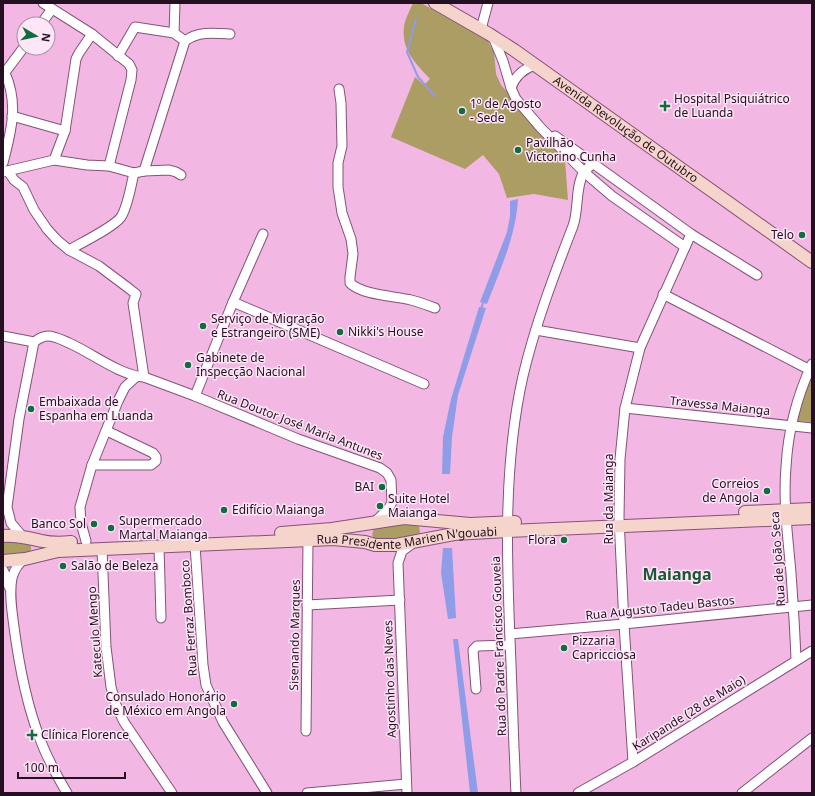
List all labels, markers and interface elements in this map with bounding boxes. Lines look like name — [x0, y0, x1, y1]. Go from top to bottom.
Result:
north arrow — [16, 16, 56, 56]
text: N — [38, 32, 54, 43]
street label: Avenida Revolução de Outubro — [550, 72, 702, 187]
place label: Hospital Psiquiátrico de Luanda — [674, 90, 790, 121]
place label: 1º de Agosto - Sede — [470, 95, 541, 126]
marker: Hospital Psiquiátrico de Luanda — [659, 100, 671, 112]
marker: 1º de Agosto - Sede — [457, 106, 467, 116]
place label: Pavilhão Victorino Cunha — [526, 134, 616, 165]
marker: Pavilhão Victorino Cunha — [513, 145, 523, 155]
place label: Telo — [771, 226, 794, 243]
marker: Telo — [797, 230, 807, 240]
place label: Serviço de Migração e Estrangeiro (SME) — [211, 310, 324, 341]
marker: Serviço de Migração e Estrangeiro (SME) — [198, 321, 208, 331]
place label: Nikki's House — [348, 323, 424, 340]
marker: Nikki's House — [335, 327, 345, 337]
place label: Gabinete de Inspecção Nacional — [196, 349, 305, 380]
marker: Gabinete de Inspecção Nacional — [183, 360, 193, 370]
street label: Rua Doutor José Maria Antunes — [215, 385, 386, 464]
street label: Travessa Maianga — [669, 392, 771, 419]
place label: Embaixada de Espanha em Luanda — [39, 393, 153, 424]
marker: Embaixada de Espanha em Luanda — [26, 404, 36, 414]
street label: Rua da Maianga — [600, 454, 617, 544]
place label: Correios de Angola — [702, 475, 759, 506]
place label: BAI — [354, 478, 374, 495]
marker: BAI — [377, 482, 387, 492]
marker: Correios de Angola — [762, 486, 772, 496]
place label: Suite Hotel Maianga — [388, 490, 450, 521]
place label: Edifício Maianga — [232, 501, 325, 518]
marker: Suite Hotel Maianga — [375, 501, 385, 511]
marker: Edifício Maianga — [219, 505, 229, 515]
street label: Rua de João Seca — [766, 511, 789, 607]
place label: Supermercado Martal Maianga — [119, 512, 208, 543]
place label: Banco Sol — [31, 515, 86, 532]
marker: Banco Sol — [89, 519, 99, 529]
marker: Supermercado Martal Maianga — [106, 523, 116, 533]
street label: Rua Presidente Marien N'gouabi — [316, 523, 497, 553]
place label: Flora — [528, 531, 556, 548]
marker: Flora — [559, 535, 569, 545]
street label: Rua do Padre Francisco Gouveia — [487, 556, 510, 736]
place label: Salão de Beleza — [71, 557, 158, 574]
street label: Rua Ferraz Bomboco — [176, 559, 201, 677]
marker: Salão de Beleza — [58, 561, 68, 571]
district label: Maianga — [642, 563, 712, 585]
street label: Sisenando Marques — [285, 579, 304, 691]
street label: Kateculo Mengo — [83, 586, 106, 678]
street label: Rua Augusto Tadeu Bastos — [585, 591, 736, 624]
street label: Agostinho das Neves — [379, 620, 400, 738]
place label: Pizzaria Capricciosa — [572, 632, 636, 663]
marker: Pizzaria Capricciosa — [559, 643, 569, 653]
street label: Karipande (28 de Maio) — [629, 671, 749, 754]
place label: Consulado Honorário de México em Angola — [105, 688, 226, 719]
marker: Consulado Honorário de México em Angola — [229, 699, 239, 709]
place label: Clínica Florence — [41, 726, 129, 743]
marker: Clínica Florence — [26, 729, 38, 741]
scale bar — [18, 754, 125, 780]
text: 100 m — [24, 759, 59, 776]

